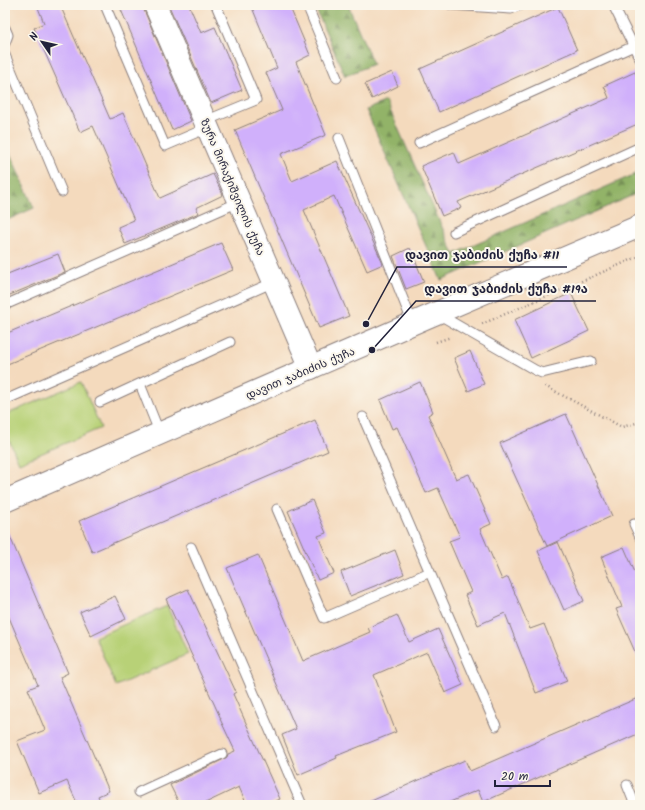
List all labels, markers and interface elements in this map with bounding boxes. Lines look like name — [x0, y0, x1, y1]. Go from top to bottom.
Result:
north arrow — [22, 22, 62, 62]
text: N — [25, 29, 44, 45]
street label: ზურა მირაქიშვილის ქუჩა — [195, 116, 269, 259]
callout: დავით ჯაბიძის ქუჩა #11 — [397, 243, 567, 267]
text: დავით ჯაბიძის ქუჩა #11 — [405, 246, 559, 265]
callout: დავით ჯაბიძის ქუჩა #19ა — [416, 277, 596, 301]
text: დავით ჯაბიძის ქუჩა #19ა — [424, 280, 588, 299]
street label: დავით ჯაბიძის ქუჩა — [243, 343, 358, 405]
scale bar — [495, 762, 550, 788]
text: 20 m — [501, 767, 529, 786]

